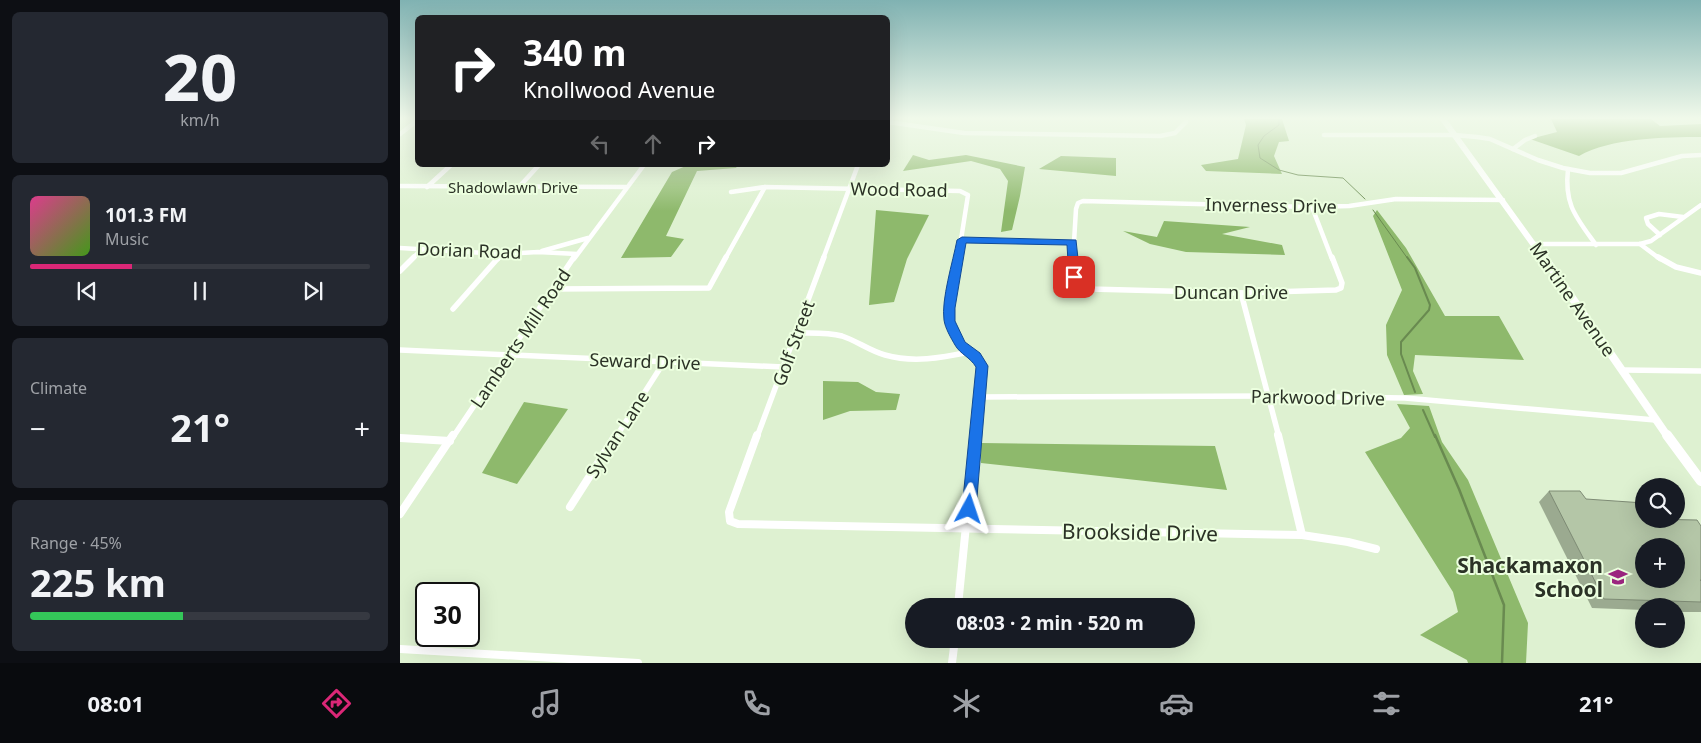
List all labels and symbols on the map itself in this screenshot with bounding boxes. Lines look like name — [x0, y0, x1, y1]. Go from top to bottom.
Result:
street label: Wood Road — [850, 176, 948, 202]
street label: Shadowlawn Drive — [448, 177, 578, 197]
street label: Inverness Drive — [1205, 192, 1337, 218]
street label: Dorian Road — [416, 236, 522, 264]
street label: Martine Avenue — [1525, 237, 1621, 361]
pin — [1053, 256, 1095, 298]
street label: Lamberts Mill Road — [464, 264, 576, 412]
street label: Duncan Drive — [1174, 280, 1288, 304]
street label: Golf Street — [766, 296, 820, 389]
street label: Seward Drive — [589, 347, 701, 375]
street label: Parkwood Drive — [1251, 384, 1385, 410]
street label: Sylvan Lane — [580, 386, 654, 482]
position arrow — [942, 482, 994, 534]
street label: Brookside Drive — [1062, 517, 1218, 547]
place label: Shackamaxon School — [1457, 551, 1603, 603]
school or university icon: Shackamaxon School — [1607, 566, 1629, 588]
speed limit sign: 30 — [415, 582, 480, 647]

